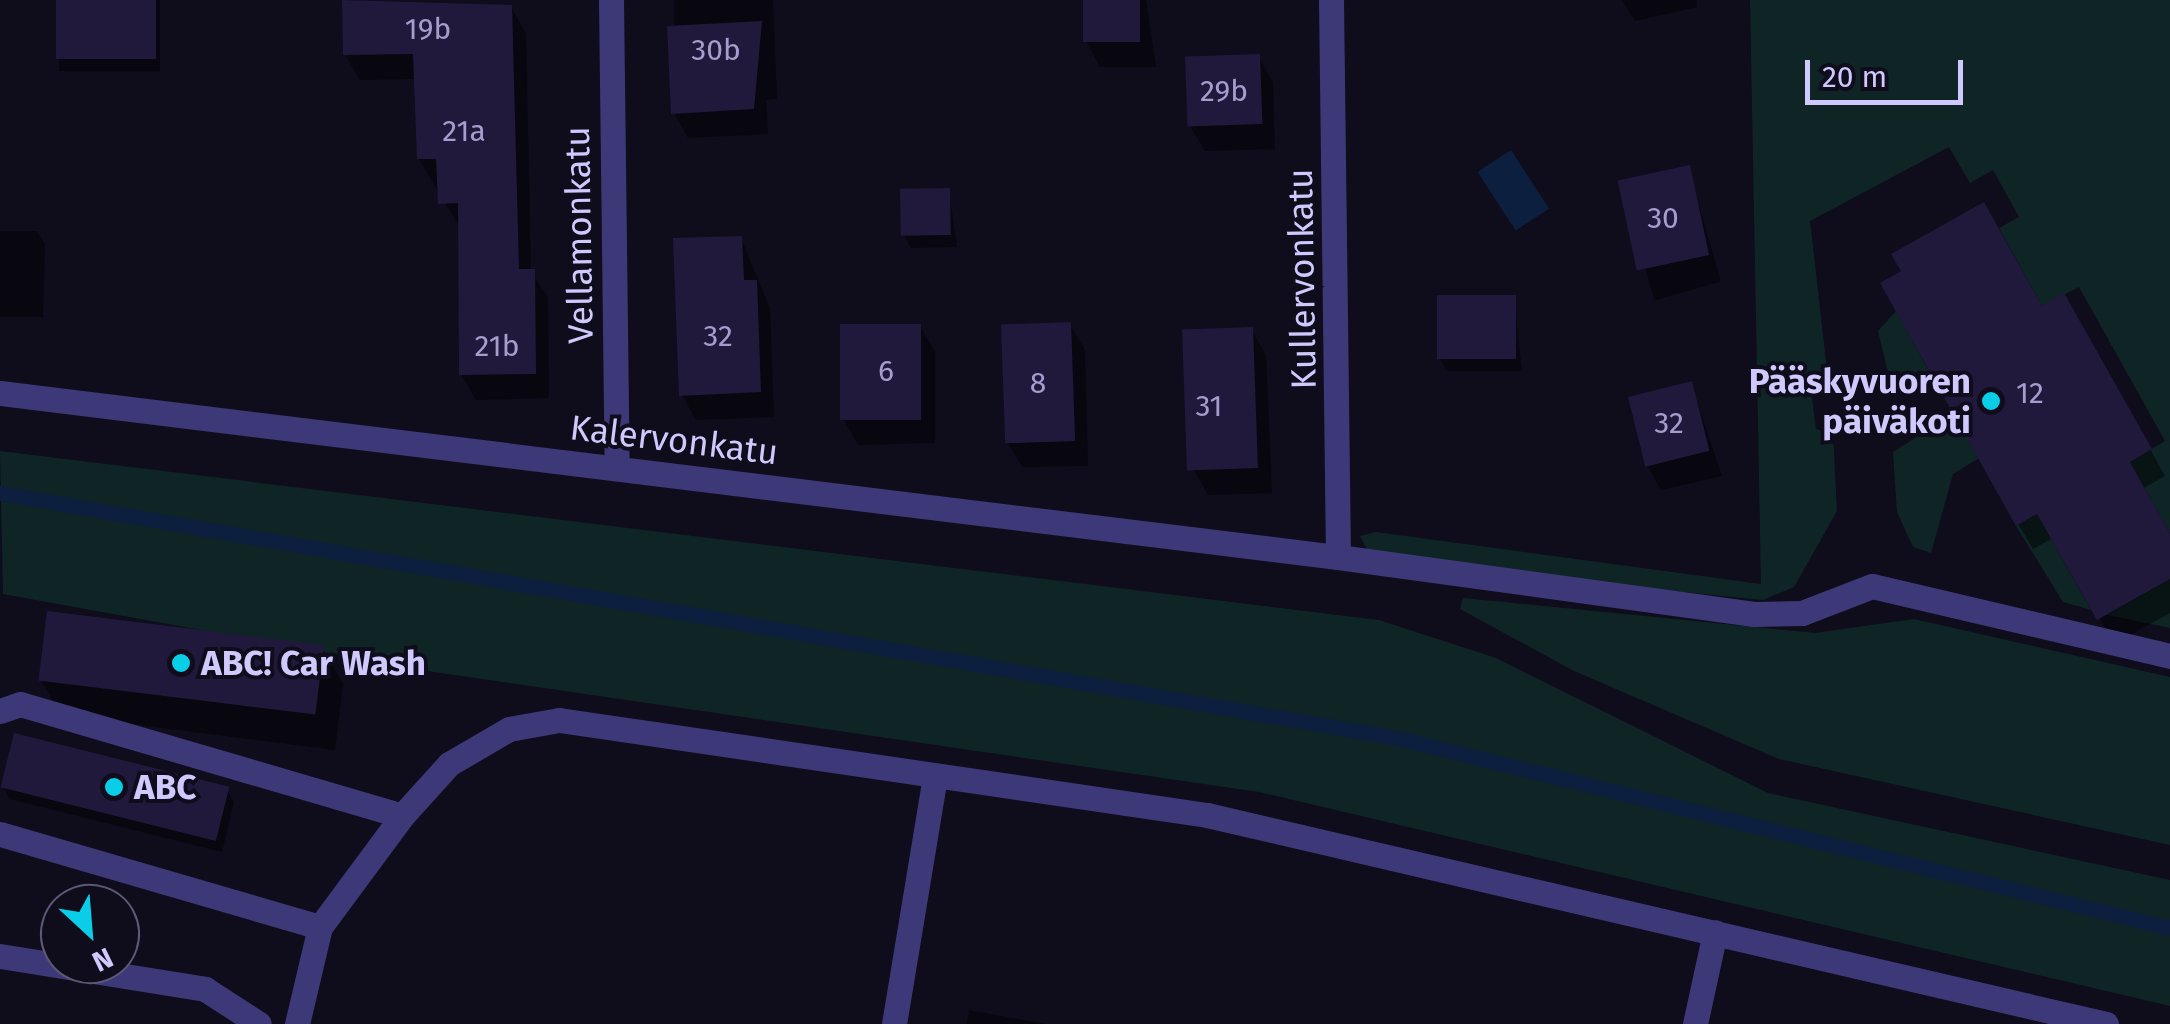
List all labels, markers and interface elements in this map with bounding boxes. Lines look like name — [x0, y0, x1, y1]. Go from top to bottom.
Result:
house number: 19b — [405, 11, 451, 47]
house number: 30b — [691, 32, 741, 68]
scale bar — [1810, 40, 1968, 102]
text: 20 m — [1822, 59, 1887, 95]
house number: 29b — [1200, 73, 1248, 109]
house number: 21a — [442, 113, 486, 149]
street label: Vellamonkatu — [556, 126, 602, 344]
street label: Kullervonkatu — [1279, 168, 1325, 390]
house number: 30 — [1647, 200, 1679, 236]
house number: 32 — [703, 318, 733, 354]
house number: 21b — [475, 328, 519, 364]
house number: 6 — [878, 353, 894, 389]
place label: Pääskyvuoren päiväkoti — [1749, 360, 1971, 442]
house number: 8 — [1030, 365, 1046, 401]
house number: 12 — [2016, 375, 2044, 411]
house number: 31 — [1195, 388, 1223, 424]
marker: Pääskyvuoren päiväkoti — [1980, 390, 2002, 412]
house number: 32 — [1654, 405, 1684, 441]
street label: Kalervonkatu — [568, 406, 780, 474]
place label: ABC! Car Wash — [201, 642, 426, 684]
marker: ABC! Car Wash — [170, 652, 192, 674]
place label: ABC — [134, 766, 196, 808]
marker: ABC — [103, 776, 125, 798]
north arrow — [40, 884, 140, 984]
text: N — [87, 941, 118, 979]

